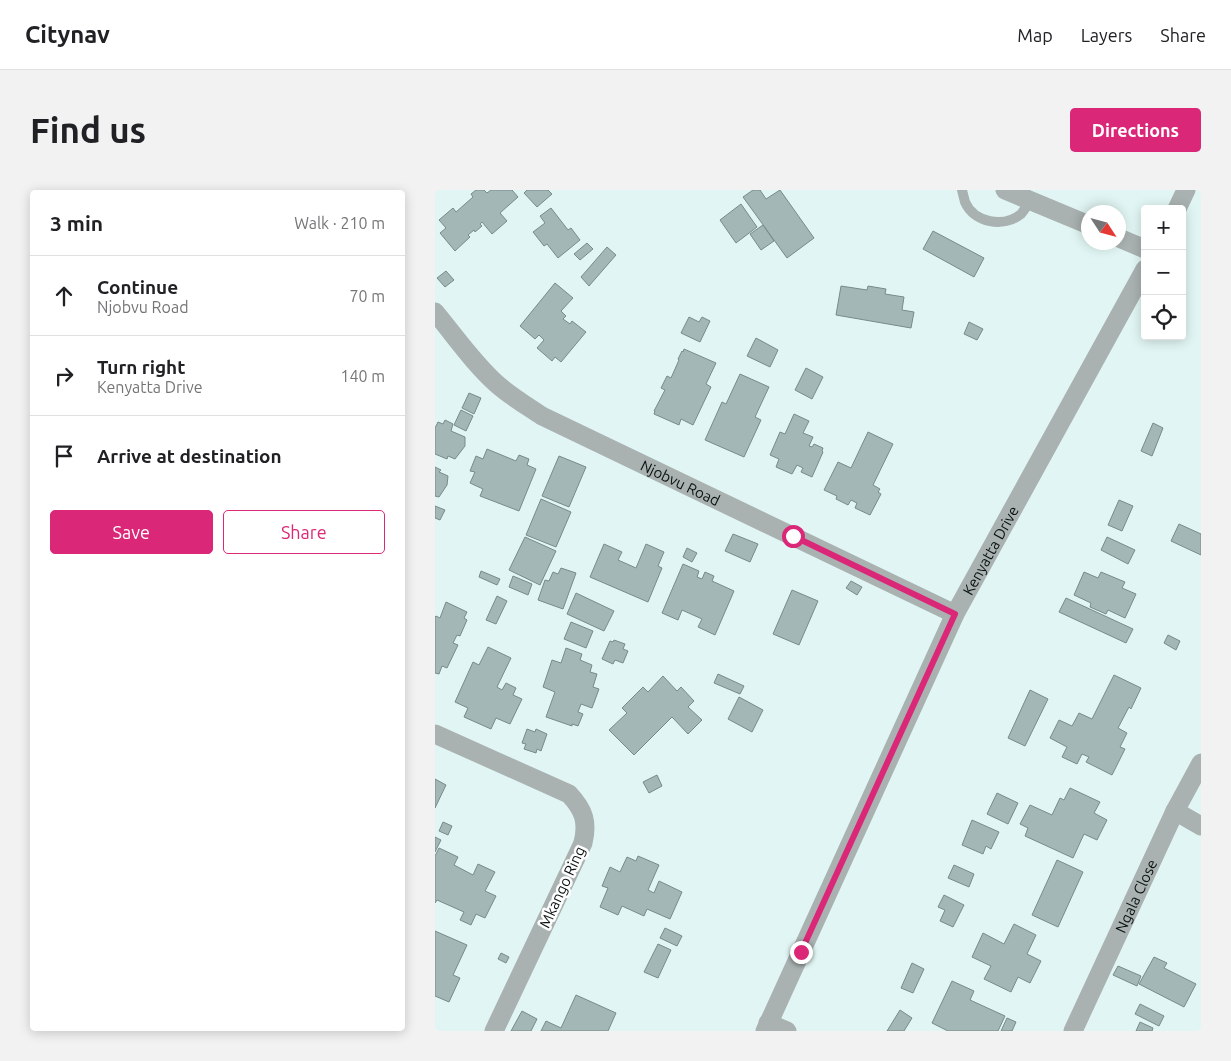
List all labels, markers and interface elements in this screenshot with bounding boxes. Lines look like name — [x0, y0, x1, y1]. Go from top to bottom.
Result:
text: Citynav — [25, 21, 110, 48]
text: Map — [1017, 25, 1053, 45]
text: Layers — [1081, 25, 1132, 45]
text: Share — [1160, 25, 1206, 45]
button: Directions — [1070, 108, 1201, 152]
text: Find us — [30, 110, 146, 150]
north arrow — [1081, 205, 1126, 250]
map controls — [1141, 205, 1186, 340]
button: + — [1141, 205, 1186, 250]
text: 3 min — [50, 211, 103, 235]
text: Walk · 210 m — [294, 214, 385, 232]
button: − — [1141, 250, 1186, 295]
text: Continue — [97, 276, 178, 298]
icon: ahead — [50, 282, 78, 310]
text: 70 m — [349, 287, 385, 305]
button: locate — [1141, 295, 1186, 340]
text: Njobvu Road — [97, 298, 189, 316]
text: Turn right — [97, 356, 185, 378]
icon: right — [50, 362, 78, 390]
text: 140 m — [340, 367, 385, 385]
text: Kenyatta Drive — [97, 378, 203, 396]
icon: arrive — [50, 442, 78, 470]
text: Arrive at destination — [97, 445, 282, 467]
street label: Njobvu Road — [638, 456, 723, 509]
street label: Kenyatta Drive — [959, 503, 1021, 598]
button: Save — [50, 510, 213, 554]
button: Share — [223, 510, 385, 554]
route start — [782, 525, 805, 548]
street label: Mkango Ring — [536, 844, 588, 930]
street label: Ngala Close — [1111, 856, 1160, 935]
route end — [790, 941, 813, 964]

